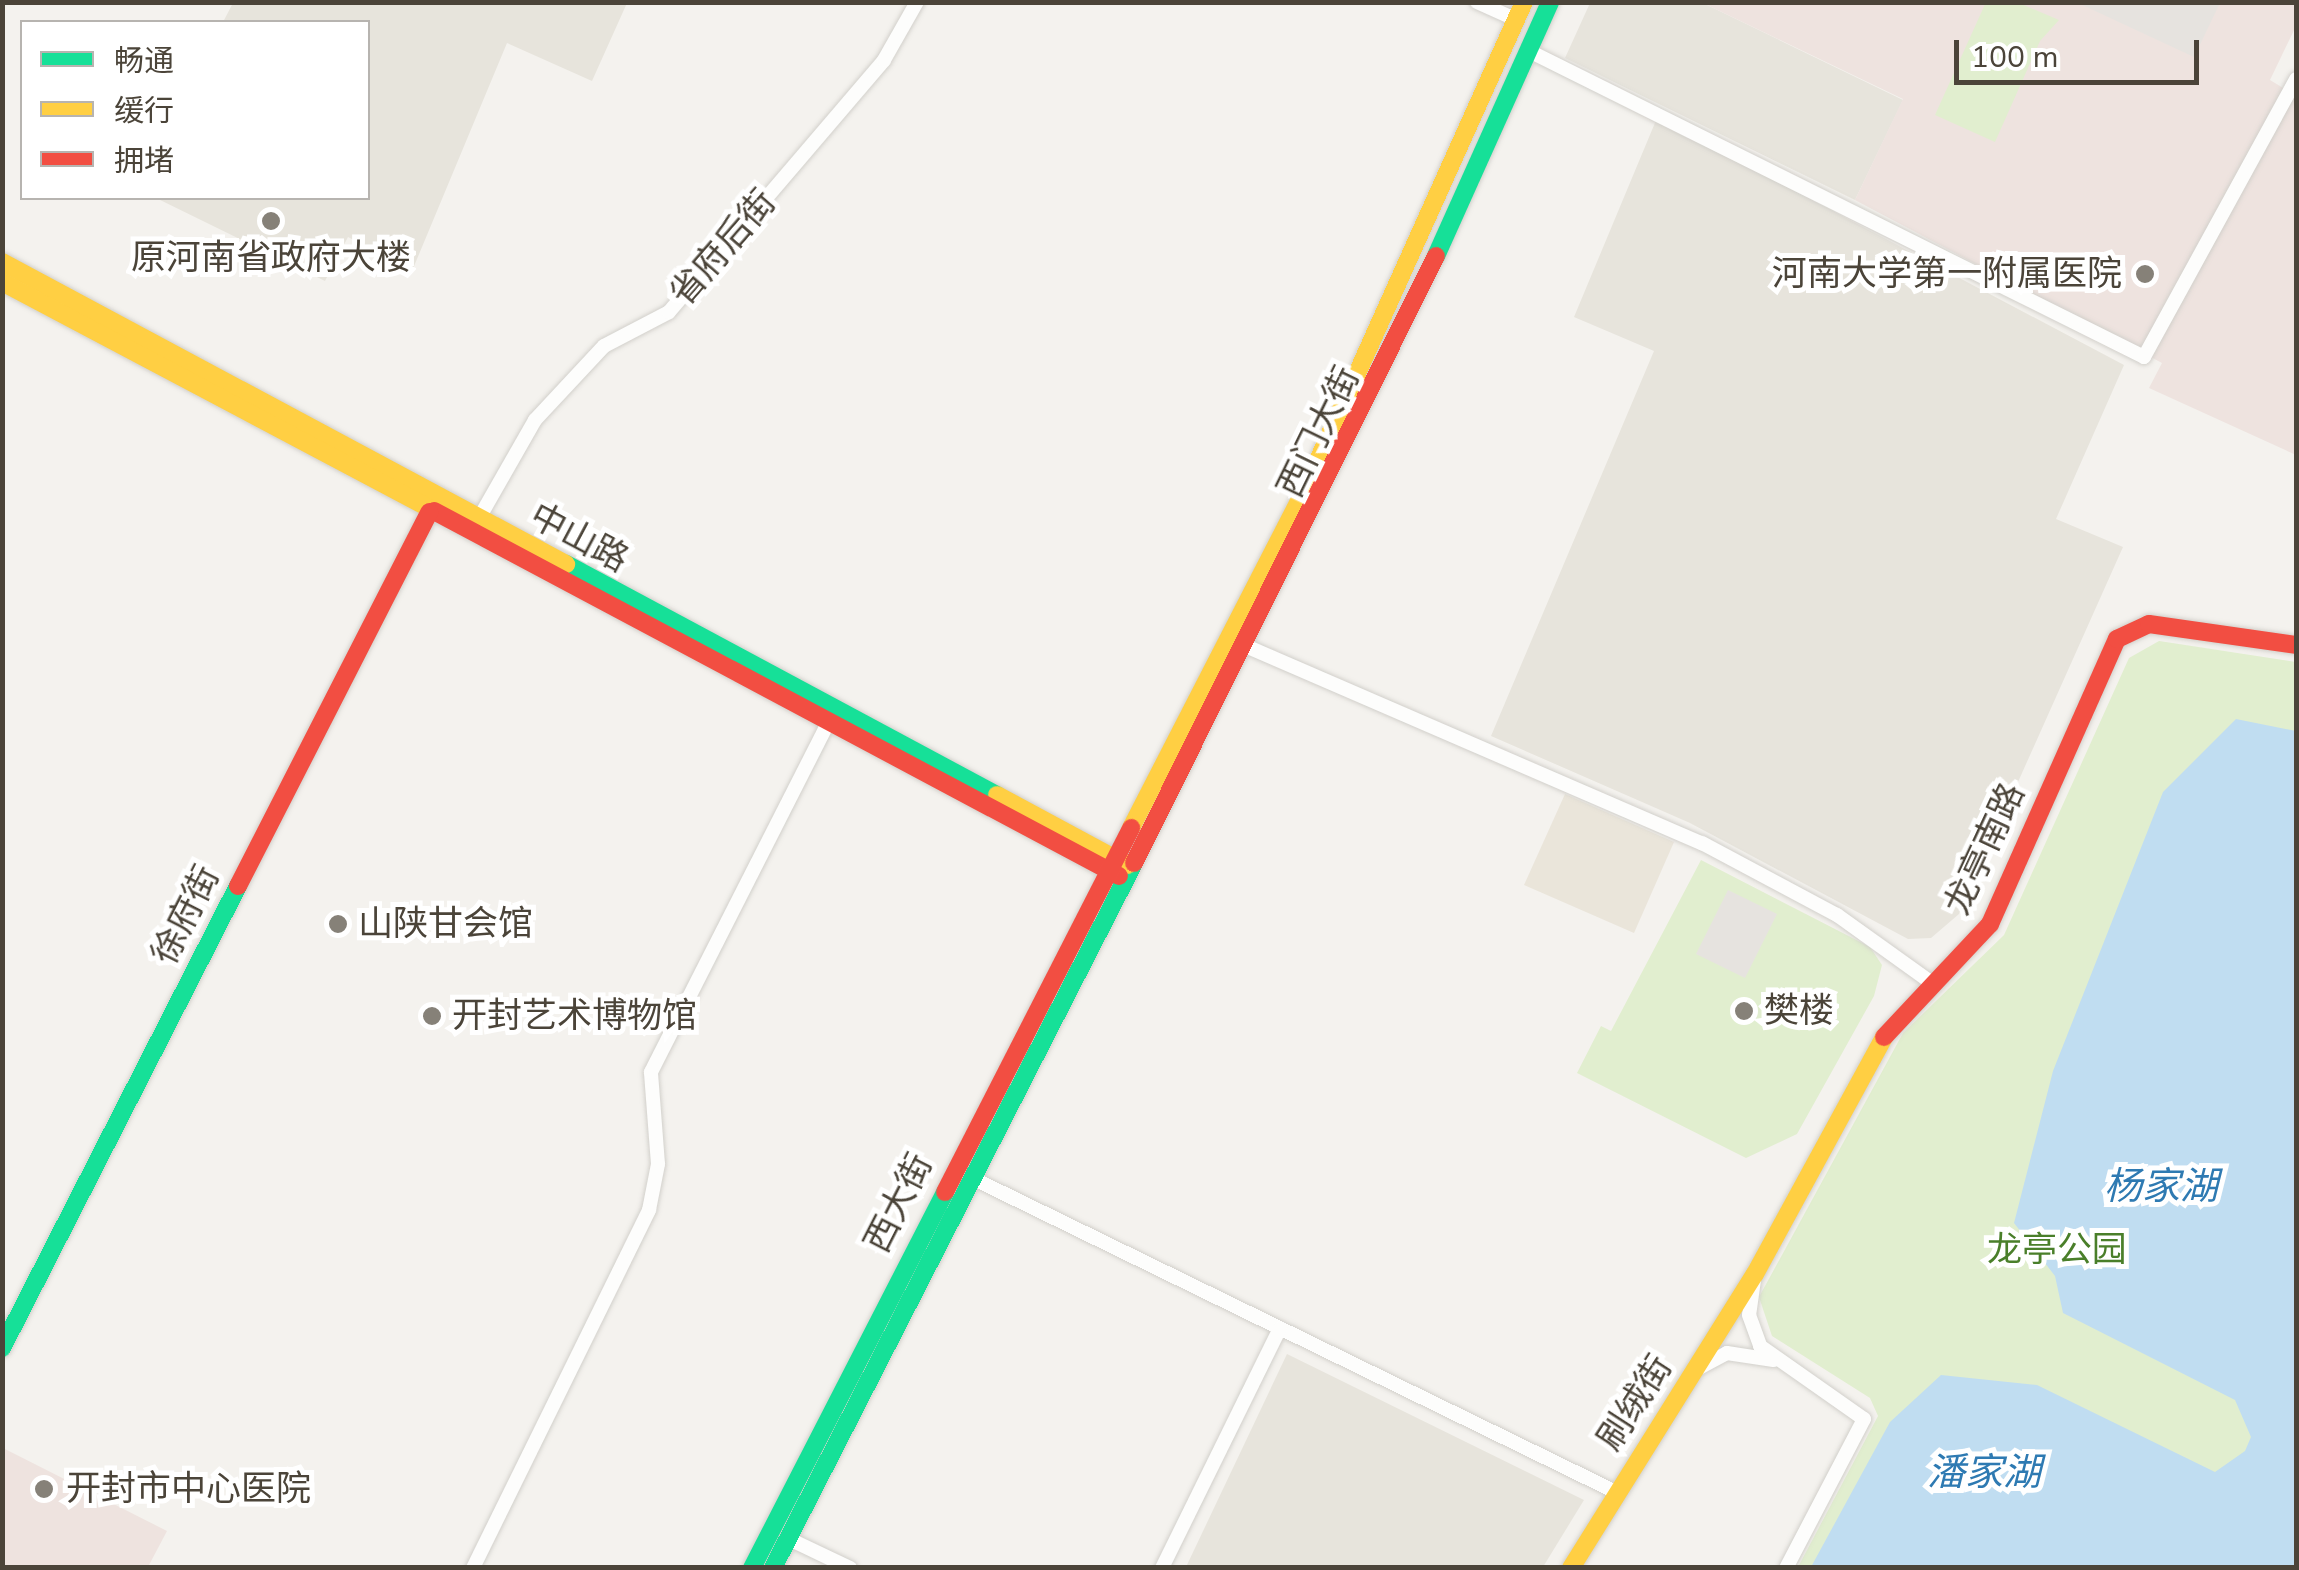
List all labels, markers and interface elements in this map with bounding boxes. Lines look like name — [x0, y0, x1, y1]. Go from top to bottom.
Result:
legend — [20, 20, 370, 200]
scale bar — [1959, 20, 2204, 82]
text: 100 m — [1971, 37, 2058, 78]
text: 畅通 — [114, 41, 174, 82]
text: 缓行 — [114, 91, 174, 132]
text: 拥堵 — [114, 141, 174, 182]
street label: 省府后街 — [661, 181, 785, 315]
marker: 原河南省政府大楼 — [260, 210, 282, 232]
place label: 原河南省政府大楼 — [131, 237, 411, 279]
place label: 河南大学第一附属医院 — [1772, 253, 2122, 295]
marker: 河南大学第一附属医院 — [2132, 261, 2158, 287]
street label: 西门大街 — [1269, 360, 1369, 504]
street label: 中山路 — [523, 495, 635, 581]
street label: 龙亭南路 — [1936, 777, 2034, 921]
street label: 徐府街 — [143, 859, 229, 971]
place label: 山陕甘会馆 — [358, 903, 533, 945]
marker: 山陕甘会馆 — [327, 913, 349, 935]
place label: 樊楼 — [1764, 990, 1834, 1032]
place label: 开封艺术博物馆 — [452, 995, 697, 1037]
marker: 樊楼 — [1733, 1000, 1755, 1022]
marker: 开封艺术博物馆 — [421, 1005, 443, 1027]
street label: 西大街 — [856, 1147, 942, 1259]
water label: 杨家湖 — [2104, 1164, 2218, 1210]
park label: 龙亭公园 — [1987, 1229, 2127, 1271]
street label: 刷绒街 — [1589, 1348, 1681, 1458]
water label: 潘家湖 — [1927, 1450, 2041, 1496]
place label: 开封市中心医院 — [66, 1468, 311, 1510]
marker: 开封市中心医院 — [31, 1476, 57, 1502]

